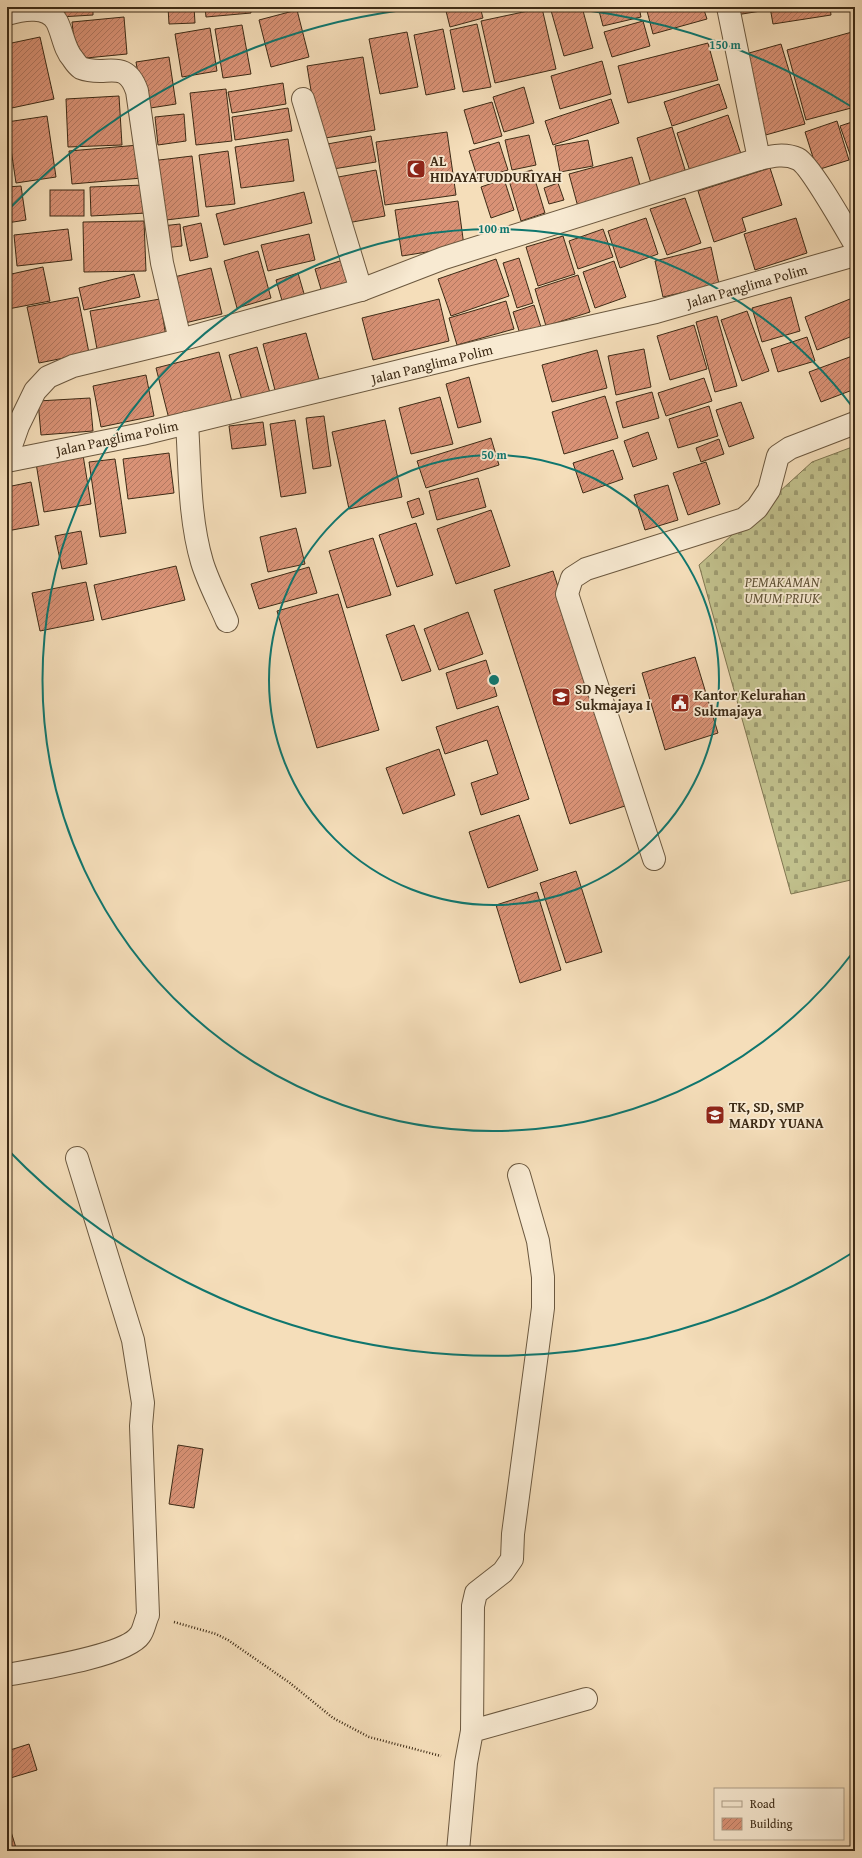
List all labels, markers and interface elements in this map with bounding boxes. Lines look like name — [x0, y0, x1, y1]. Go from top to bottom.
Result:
text: 150 m — [709, 36, 742, 53]
place label: AL HIDAYATUDDURIYAH — [430, 151, 562, 187]
mosque icon: AL HIDAYATUDDURIYAH — [405, 158, 427, 180]
text: 100 m — [478, 220, 511, 237]
street label: Jalan Panglima Polim — [682, 259, 810, 313]
street label: Jalan Panglima Polim — [367, 339, 495, 389]
street label: Jalan Panglima Polim — [52, 415, 180, 461]
text: 50 m — [481, 446, 507, 463]
park label: PEMAKAMAN UMUM PRIUK — [744, 572, 821, 608]
centre of rings — [487, 673, 501, 687]
place label: SD Negeri Sukmajaya I — [575, 679, 651, 715]
place label: Kantor Kelurahan Sukmajaya — [694, 685, 807, 721]
school or university icon: SD Negeri Sukmajaya I — [550, 686, 572, 708]
public building icon: Kantor Kelurahan Sukmajaya — [669, 692, 691, 714]
place label: TK, SD, SMP MARDY YUANA — [729, 1097, 824, 1133]
school or university icon: TK, SD, SMP MARDY YUANA — [704, 1104, 726, 1126]
legend — [714, 1788, 844, 1840]
text: Road — [750, 1795, 776, 1812]
text: Building — [750, 1815, 793, 1832]

